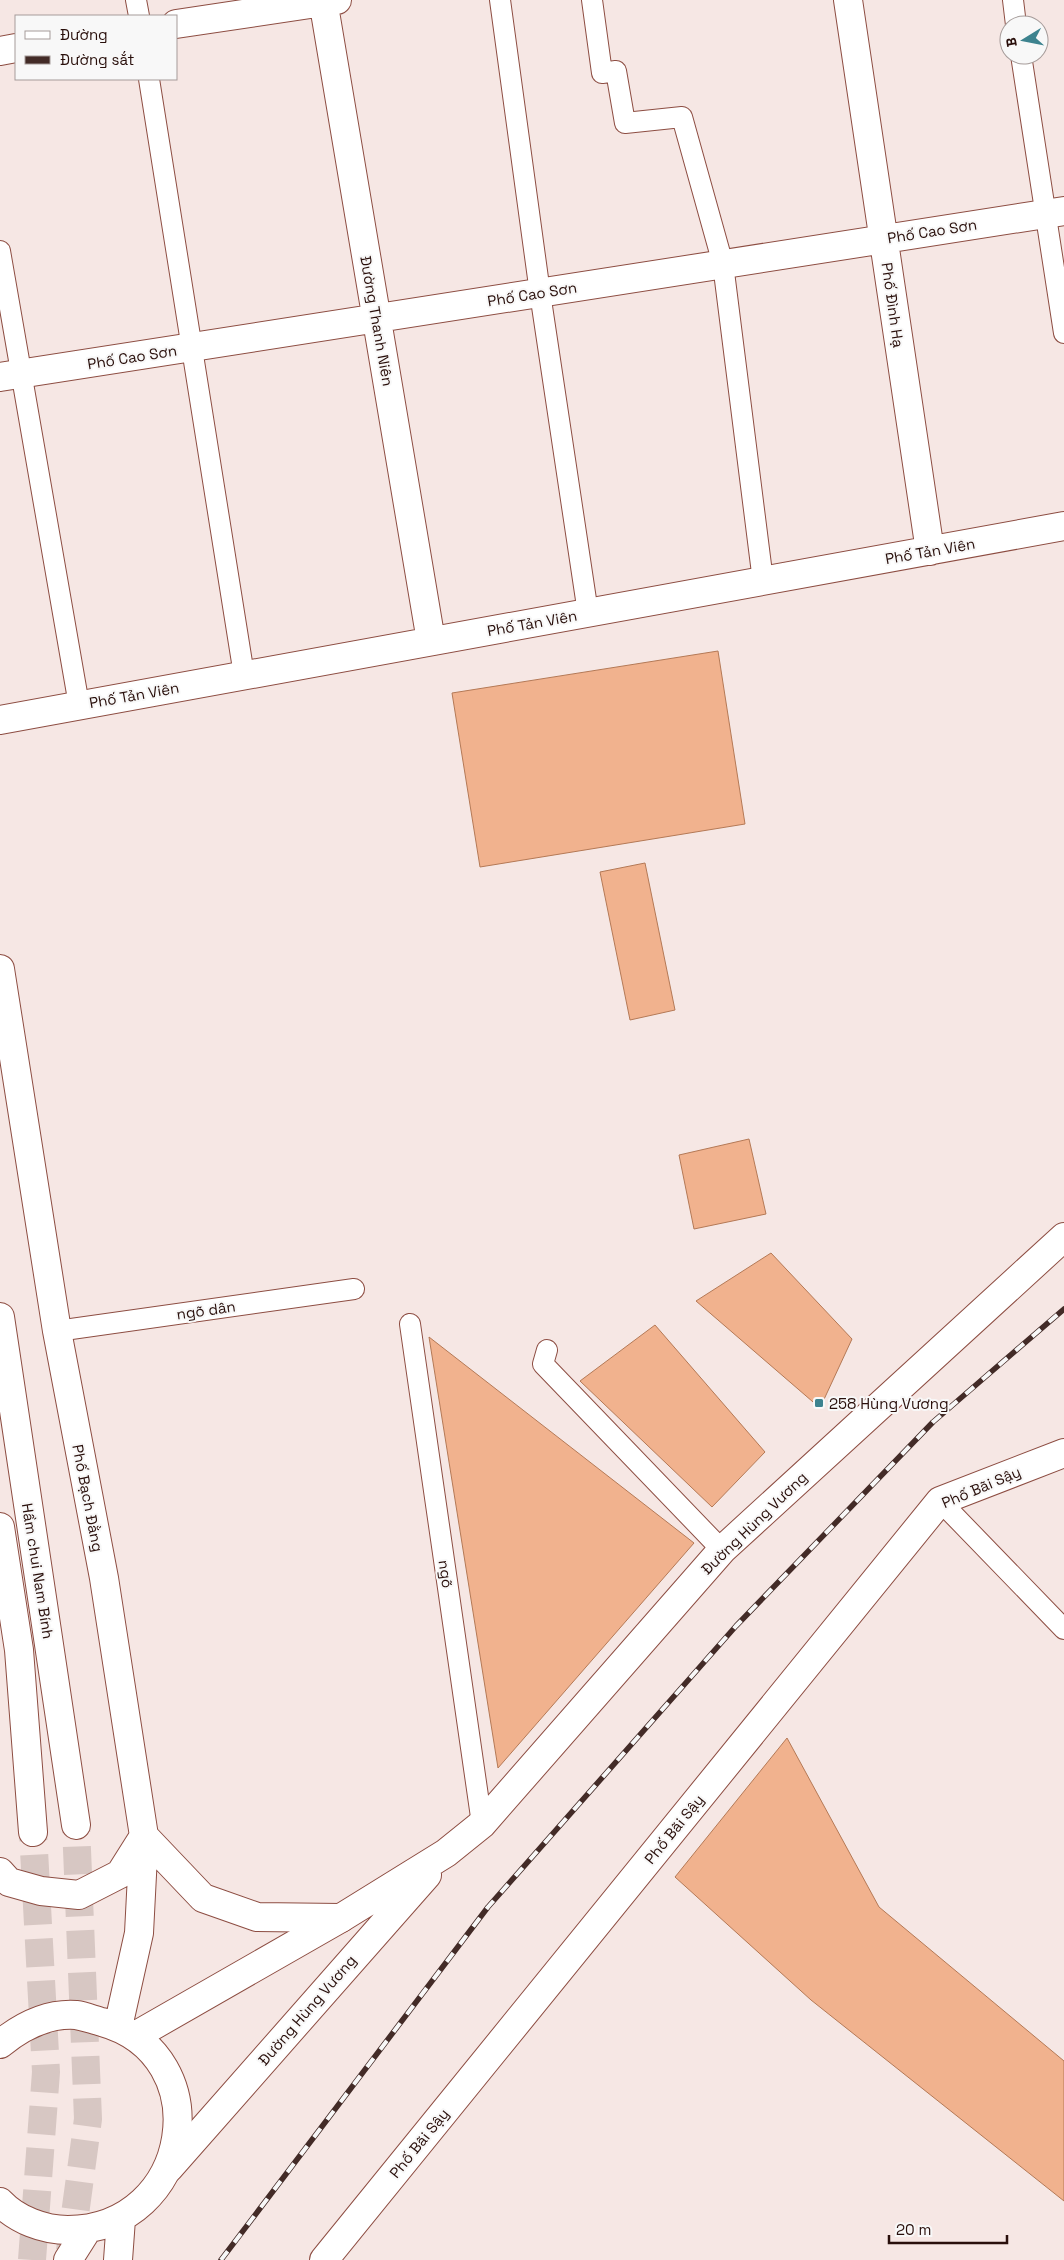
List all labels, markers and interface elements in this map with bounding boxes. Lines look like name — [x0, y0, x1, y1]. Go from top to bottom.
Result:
legend — [15, 15, 178, 80]
north arrow — [999, 15, 1049, 65]
text: Đường — [60, 25, 108, 44]
text: B — [1002, 36, 1021, 48]
text: Đường sắt — [60, 50, 135, 69]
street label: Phố Cao Sơn — [886, 215, 978, 247]
street label: Đường Thanh Niên — [356, 254, 398, 388]
street label: Phố Đình Hạ — [878, 261, 908, 349]
street label: Phố Cao Sơn — [486, 278, 578, 310]
street label: Phố Cao Sơn — [86, 341, 178, 373]
street label: Phố Tản Viên — [884, 534, 976, 568]
street label: Phố Tản Viên — [486, 606, 578, 640]
street label: Phố Tản Viên — [88, 678, 180, 712]
street label: ngõ dân — [175, 1296, 237, 1324]
place label: 258 Hùng Vương — [829, 1394, 949, 1413]
marker: 258 Hùng Vương — [813, 1397, 825, 1409]
street label: Phố Bạch Đằng — [68, 1443, 108, 1553]
street label: Phố Bãi Sậy — [939, 1462, 1023, 1512]
street label: Đường Hùng Vương — [697, 1468, 811, 1578]
street label: Hầm chui Nam Bính — [18, 1502, 58, 1640]
street label: ngõ — [435, 1559, 457, 1589]
street label: Phố Bãi Sậy — [640, 1790, 708, 1868]
street label: Đường Hùng Vương — [254, 1951, 360, 2069]
street label: Phố Bãi Sậy — [385, 2104, 453, 2182]
scale bar — [889, 2212, 1006, 2244]
text: 20 m — [896, 2220, 931, 2239]

